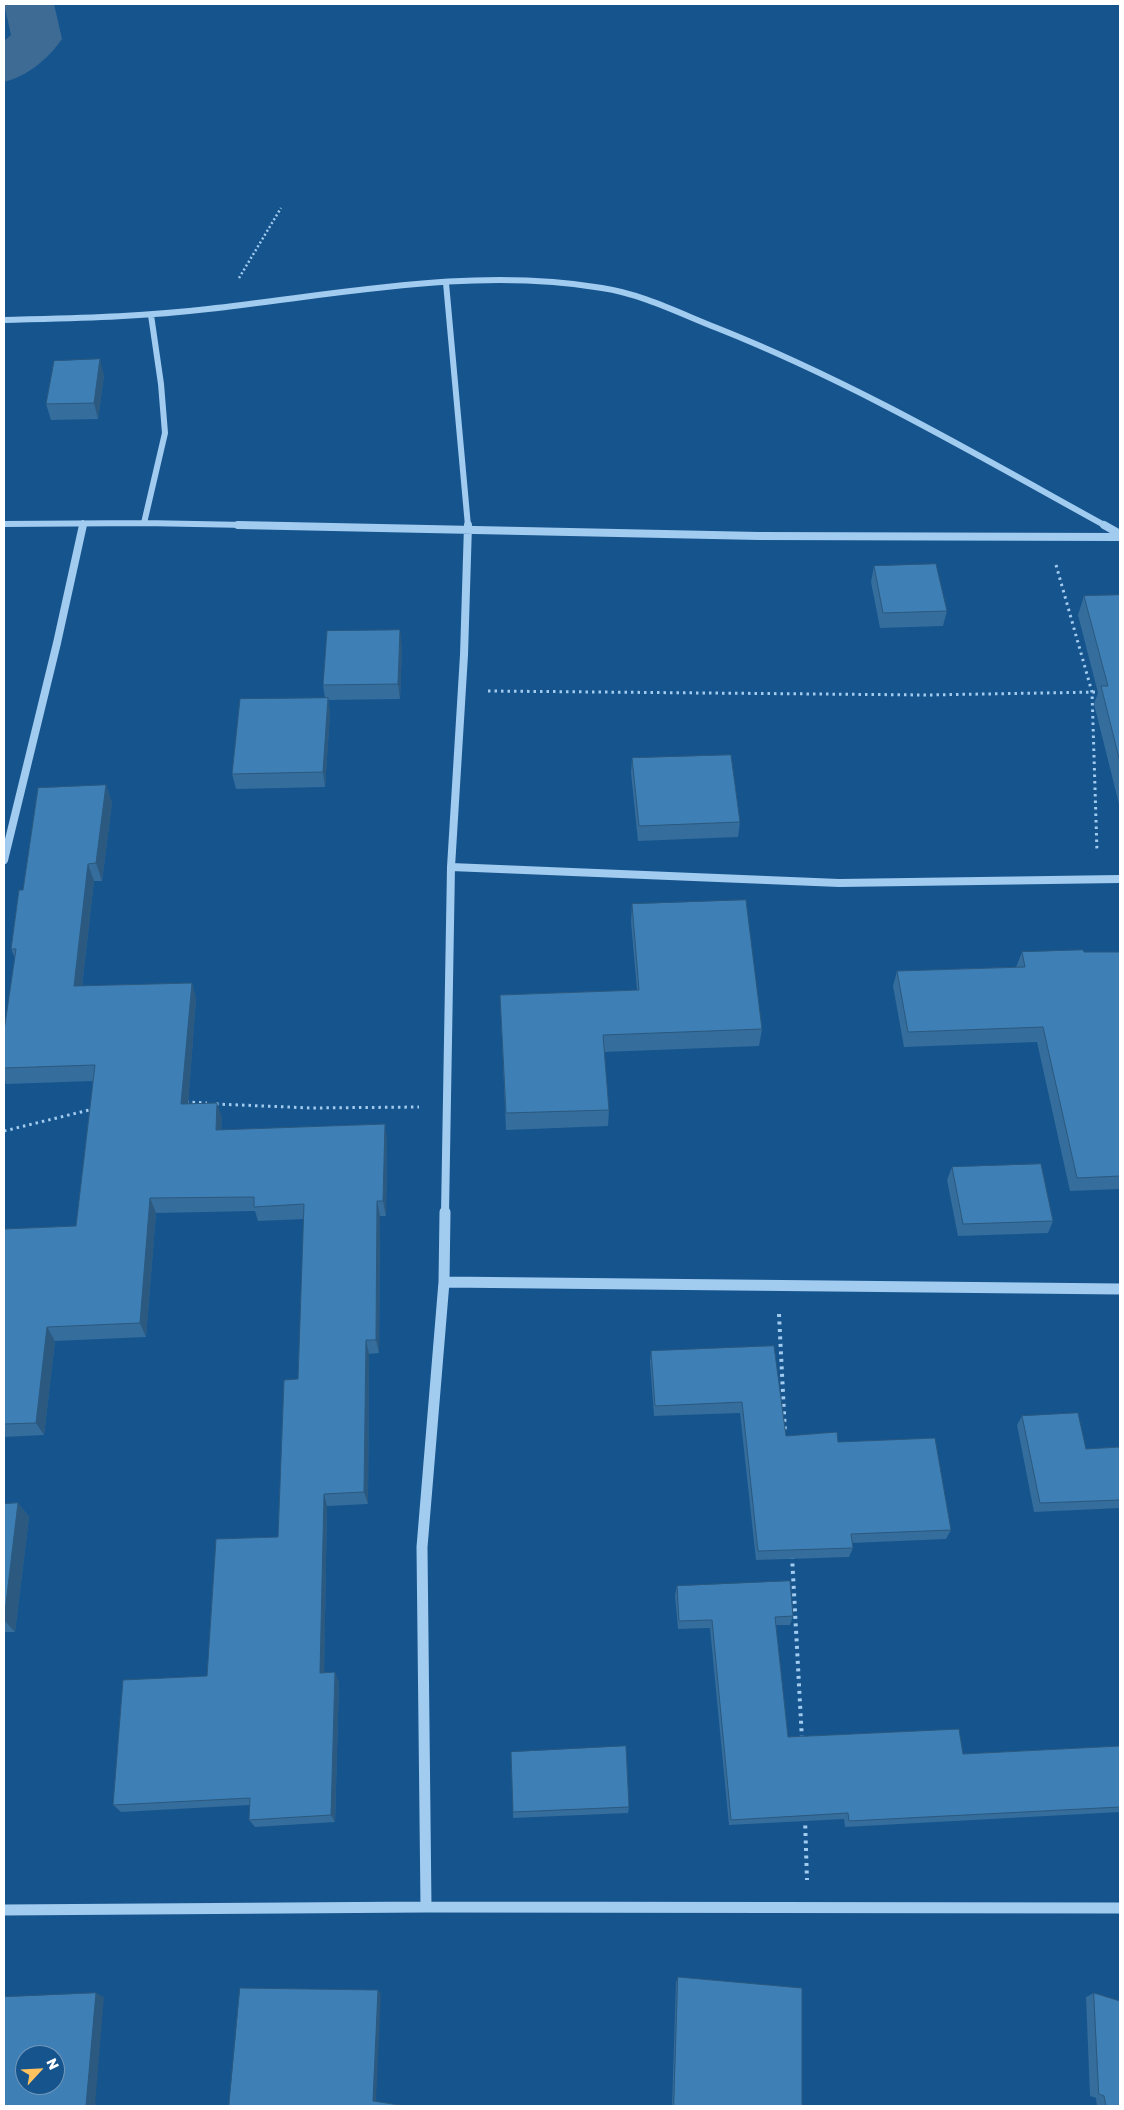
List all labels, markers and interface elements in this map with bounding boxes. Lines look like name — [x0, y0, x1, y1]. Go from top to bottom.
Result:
north arrow — [15, 2045, 65, 2095]
text: N — [43, 2055, 63, 2072]

